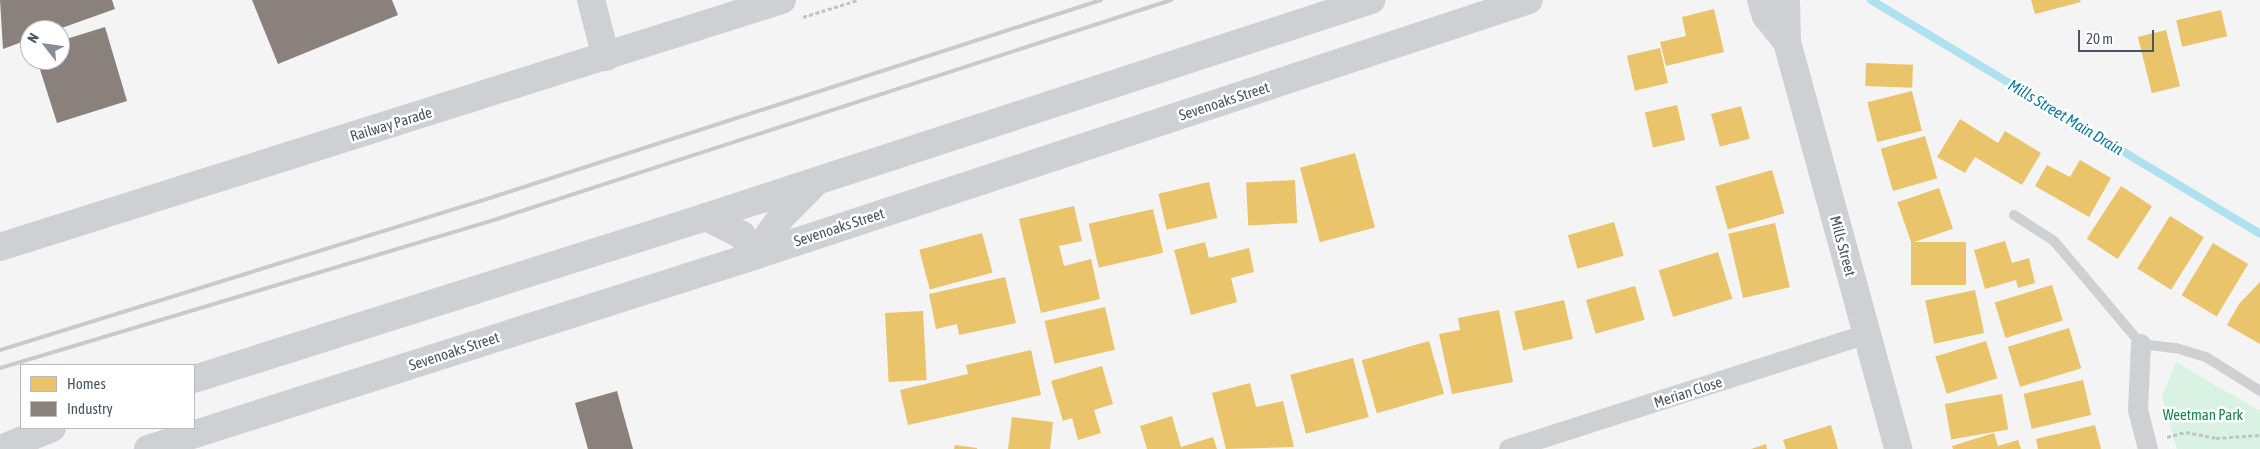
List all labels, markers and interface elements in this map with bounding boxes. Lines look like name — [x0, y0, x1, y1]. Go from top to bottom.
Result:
north arrow — [20, 20, 70, 70]
scale bar — [2080, 20, 2156, 52]
text: N — [24, 30, 42, 46]
text: 20 m — [2086, 30, 2113, 47]
water label: Mills Street Main Drain — [2005, 75, 2127, 159]
street label: Sevenoaks Street — [1177, 78, 1271, 124]
street label: Railway Parade — [348, 103, 434, 145]
street label: Sevenoaks Street — [792, 204, 886, 250]
street label: Mills Street — [1826, 214, 1860, 278]
street label: Sevenoaks Street — [407, 328, 501, 374]
legend — [20, 364, 195, 429]
street label: Merian Close — [1652, 373, 1724, 411]
text: Homes — [67, 375, 106, 392]
text: Industry — [67, 400, 113, 417]
park label: Weetman Park — [2163, 406, 2243, 424]

